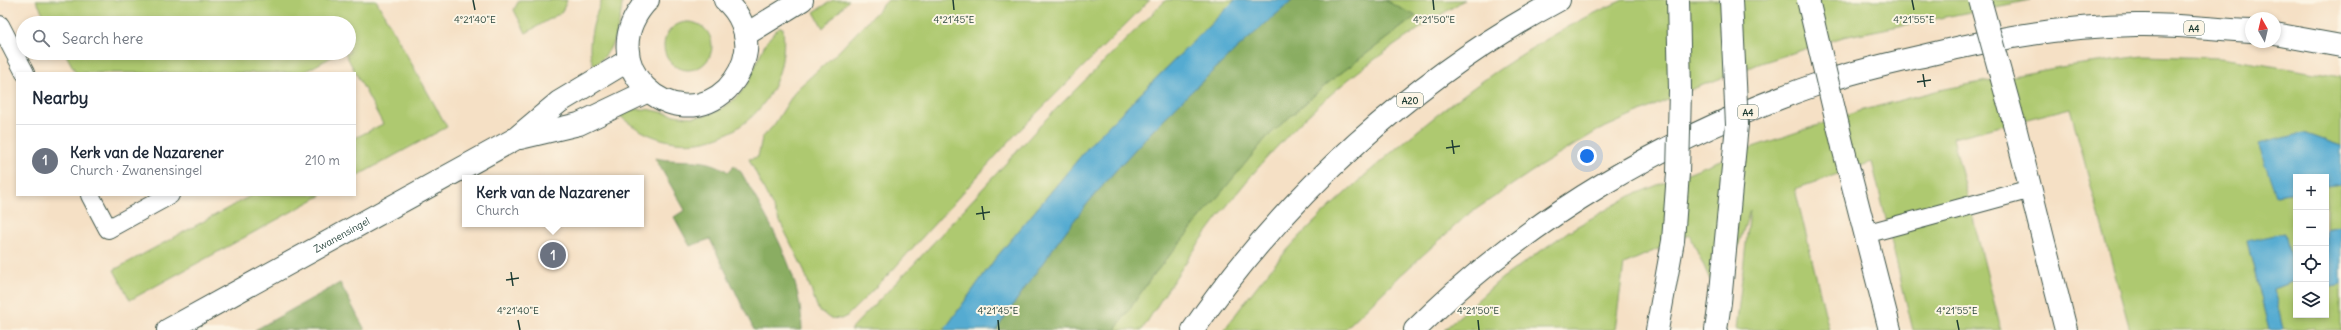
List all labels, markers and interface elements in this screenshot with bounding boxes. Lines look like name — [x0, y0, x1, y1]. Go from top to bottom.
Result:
north arrow — [2245, 12, 2281, 48]
text: 4°21'40"E — [454, 13, 496, 26]
text: 4°21'45"E — [933, 13, 975, 26]
text: 4°21'50"E — [1413, 13, 1455, 26]
text: 4°21'55"E — [1893, 13, 1935, 26]
search box — [16, 16, 356, 60]
road number: A4 — [2184, 21, 2204, 35]
icon: search — [30, 27, 52, 49]
text: Search here — [62, 29, 143, 48]
text: Nearby — [32, 87, 88, 109]
road number: A20 — [1397, 93, 1423, 107]
road number: A4 — [1738, 105, 1758, 119]
text: Kerk van de Nazarener — [70, 143, 224, 162]
your location — [1577, 146, 1597, 166]
text: 1 — [42, 152, 48, 169]
text: 210 m — [305, 152, 340, 169]
text: Church · Zwanensingel — [70, 162, 202, 179]
map controls — [2293, 174, 2329, 318]
button: + — [2293, 174, 2329, 210]
popup — [462, 175, 644, 227]
text: Kerk van de Nazarener — [476, 183, 630, 202]
text: Church — [476, 202, 519, 219]
button: − — [2293, 210, 2329, 246]
street label: Zwanensingel — [311, 214, 372, 255]
pin: 1 — [540, 240, 566, 270]
button: locate — [2293, 246, 2329, 282]
button: layers — [2293, 282, 2329, 318]
text: 4°21'40"E — [497, 304, 539, 317]
text: 4°21'45"E — [977, 304, 1019, 317]
text: 4°21'50"E — [1457, 304, 1499, 317]
text: 4°21'55"E — [1936, 304, 1978, 317]

